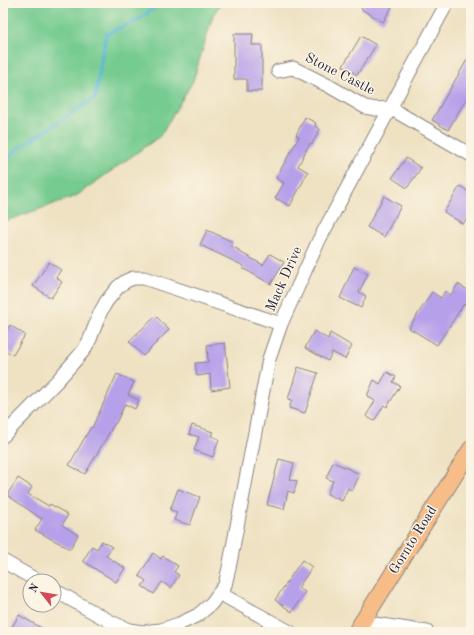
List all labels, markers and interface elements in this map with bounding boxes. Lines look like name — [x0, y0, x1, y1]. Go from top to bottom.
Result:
street label: Stone Castle — [303, 51, 377, 97]
street label: Mack Drive — [263, 244, 305, 314]
street label: Gornto Road — [387, 504, 439, 576]
north arrow — [22, 573, 62, 613]
text: N — [28, 582, 42, 595]

